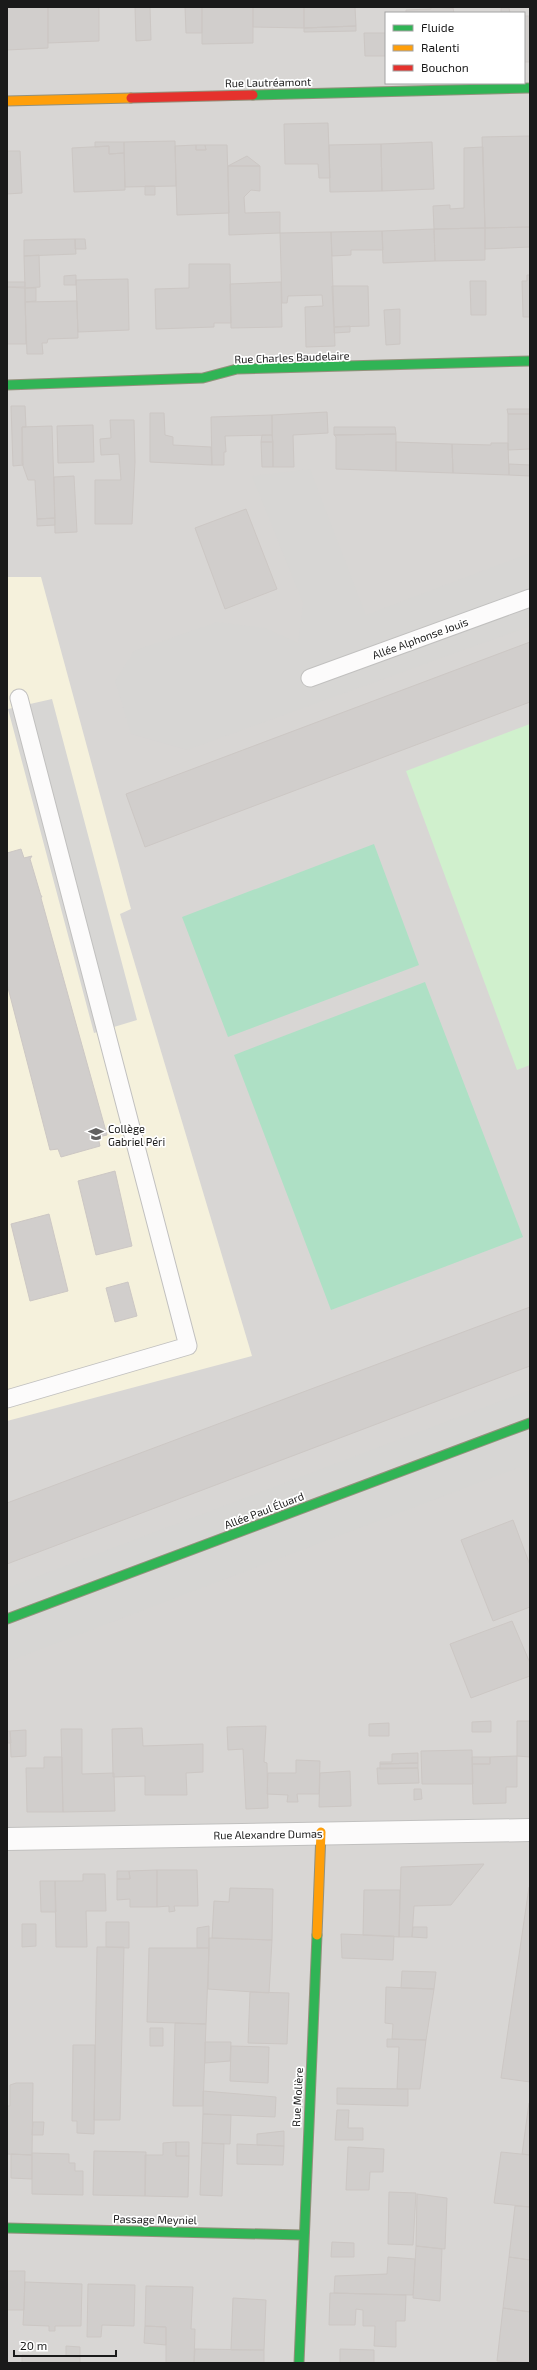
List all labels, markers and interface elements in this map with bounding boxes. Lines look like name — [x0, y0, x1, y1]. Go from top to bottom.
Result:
legend — [385, 12, 525, 84]
text: Fluide — [421, 20, 454, 34]
text: Ralenti — [421, 40, 460, 54]
text: Bouchon — [421, 60, 469, 74]
street label: Rue Lautréamont — [225, 75, 311, 89]
street label: Rue Charles Baudelaire — [234, 348, 350, 366]
street label: Allée Alphonse Jouis — [370, 614, 470, 661]
place label: Collège Gabriel Péri — [108, 1122, 165, 1148]
school or university icon: Collège Gabriel Péri — [87, 1125, 105, 1143]
street label: Allée Paul Éluard — [222, 1489, 306, 1531]
street label: Rue Alexandre Dumas — [213, 1827, 323, 1841]
street label: Rue Molière — [289, 2067, 305, 2127]
street label: Passage Meyniel — [113, 2212, 198, 2226]
scale bar — [14, 2332, 116, 2358]
text: 20 m — [20, 2338, 47, 2352]

